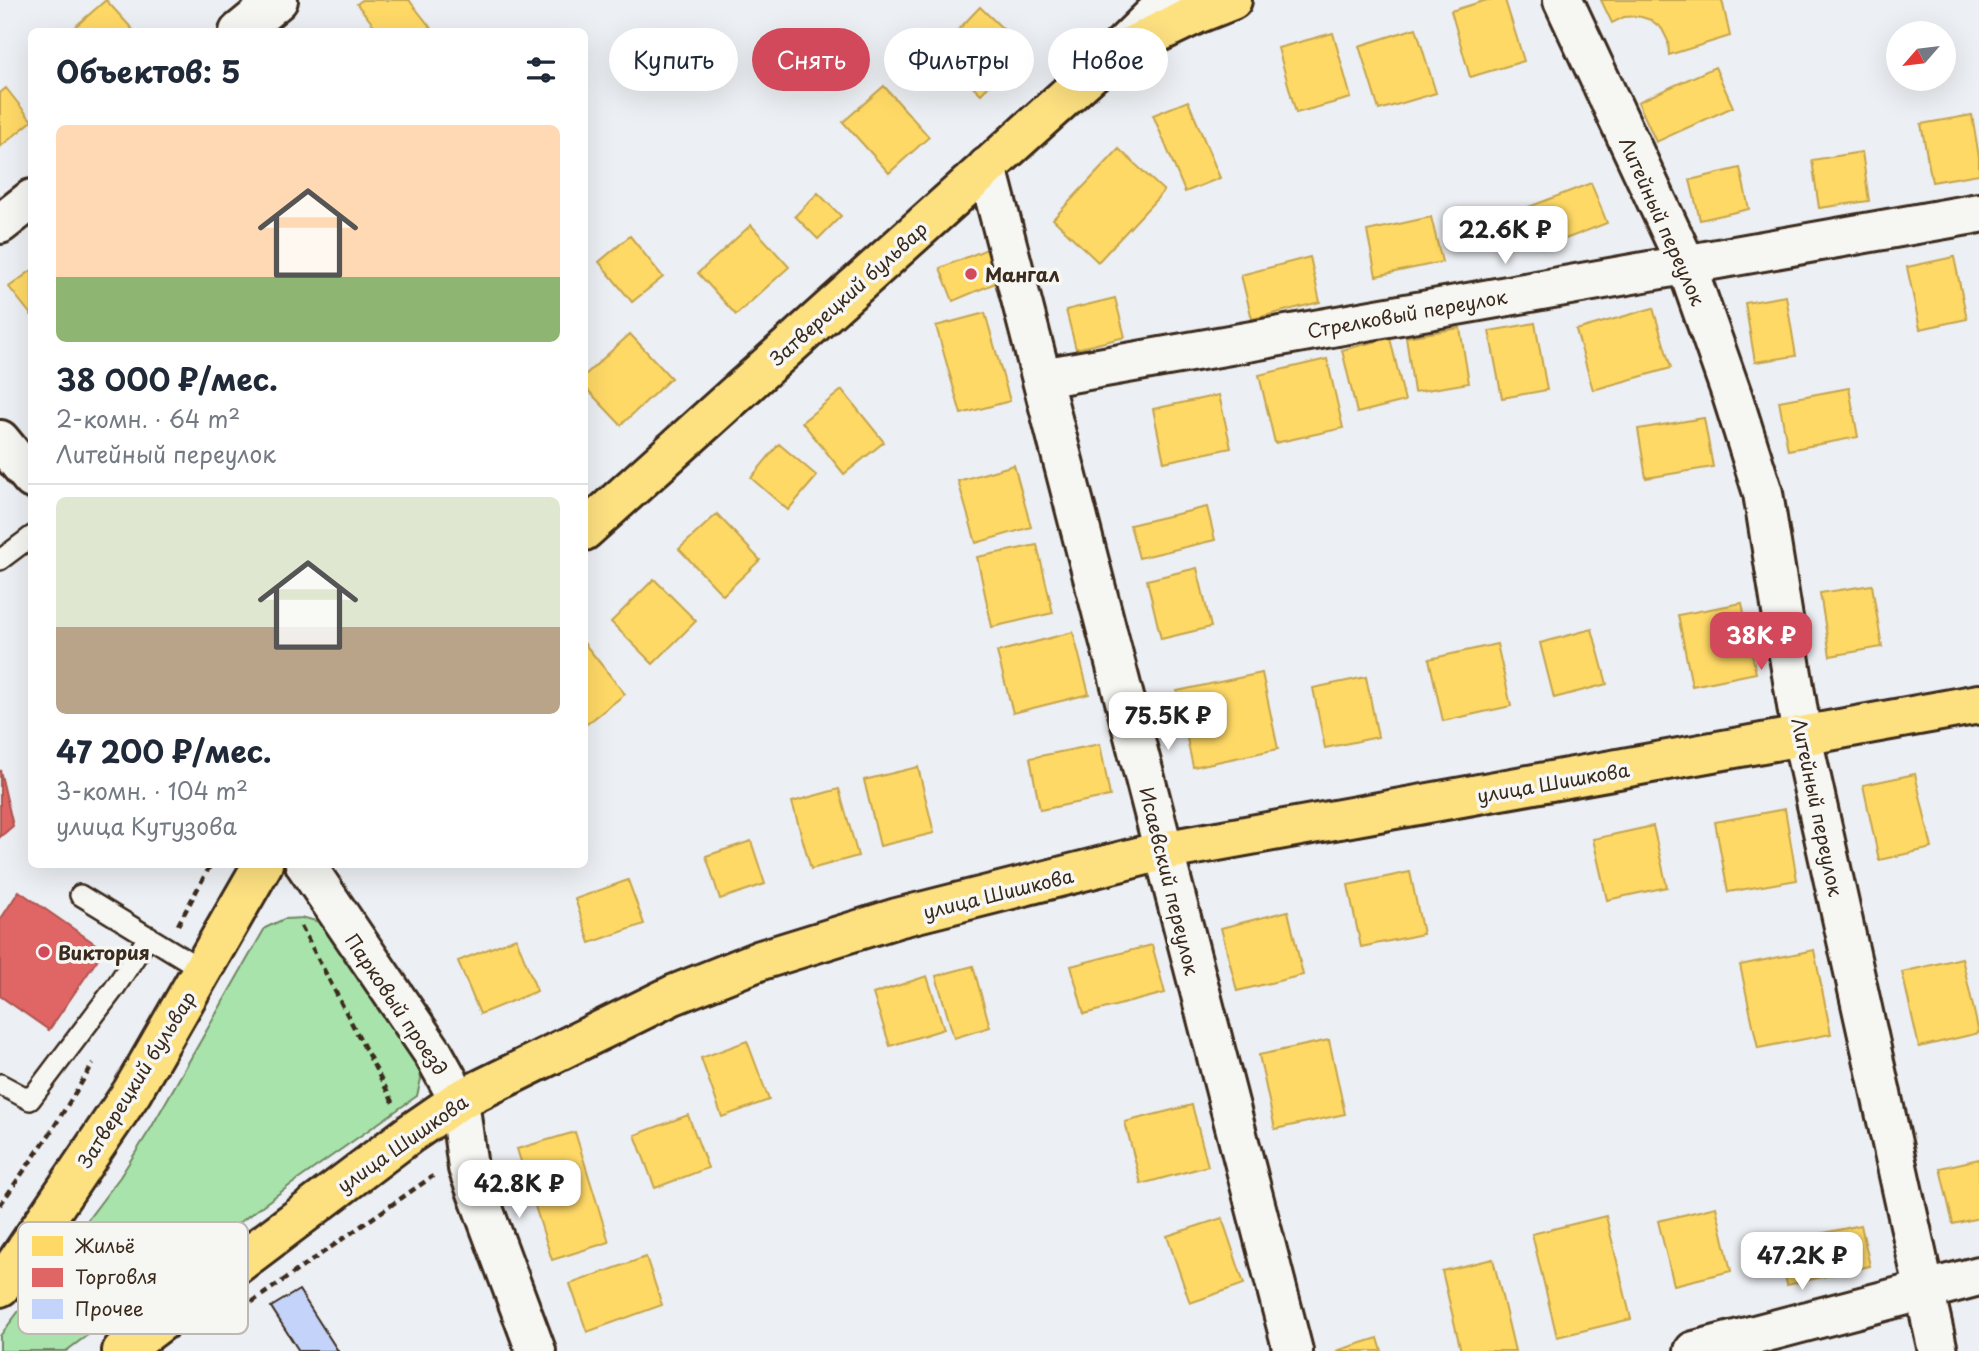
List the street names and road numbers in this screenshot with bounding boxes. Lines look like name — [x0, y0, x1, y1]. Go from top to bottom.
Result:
street label: Литейный переулок — [1613, 132, 1713, 310]
street label: Затверецкий бульвар — [763, 214, 933, 372]
street label: Стрелковый переулок — [1305, 282, 1510, 344]
street label: Литейный переулок — [1785, 715, 1851, 899]
street label: улица Шишкова — [1475, 755, 1632, 809]
street label: Исаевский переулок — [1133, 784, 1207, 979]
street label: улица Шишкова — [920, 861, 1076, 925]
street label: Парковый проезд — [339, 928, 455, 1080]
street label: Затверецкий бульвар — [70, 985, 202, 1173]
street label: улица Шишкова — [331, 1087, 473, 1199]

